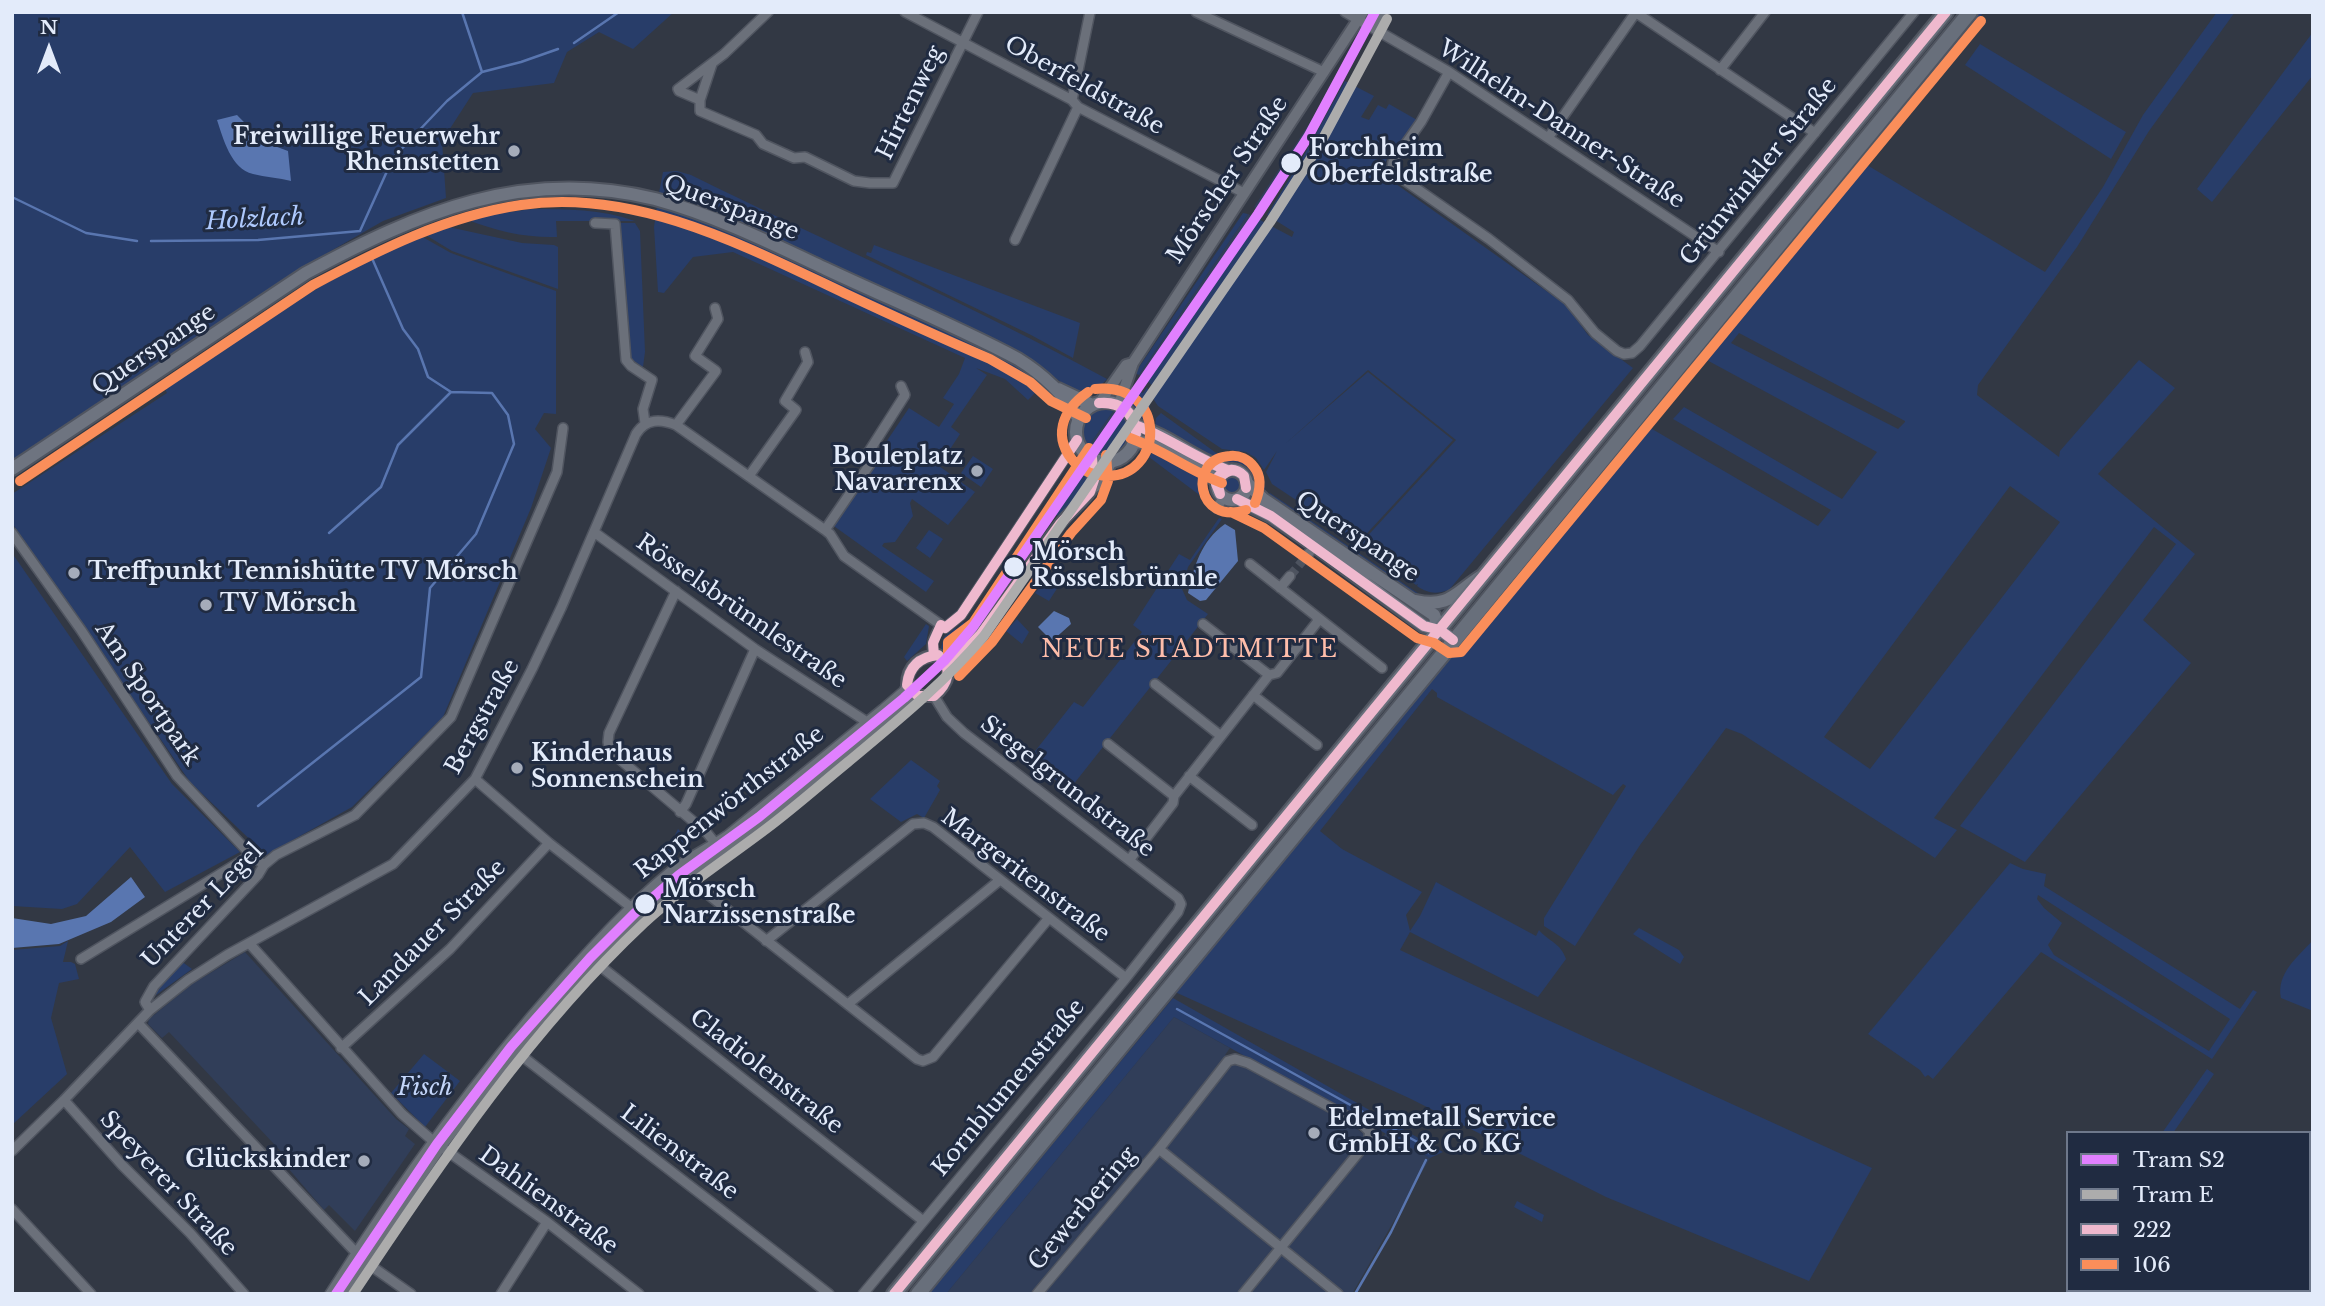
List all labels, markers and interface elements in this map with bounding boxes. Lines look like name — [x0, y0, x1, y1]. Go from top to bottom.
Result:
north arrow — [14, 14, 84, 84]
text: N — [40, 16, 58, 39]
street label: Oberfeldstraße — [999, 31, 1169, 141]
street label: Wilhelm-Danner-Straße — [1433, 35, 1689, 215]
street label: Hirtenweg — [872, 41, 950, 165]
street label: Grünwinkler Straße — [1675, 73, 1843, 271]
street label: Mörscher Straße — [1162, 91, 1294, 269]
place label: Freiwillige Feuerwehr Rheinstetten — [233, 124, 500, 178]
place label: Forchheim Oberfeldstraße — [1309, 136, 1493, 190]
marker: Freiwillige Feuerwehr Rheinstetten — [506, 143, 522, 159]
marker: Forchheim Oberfeldstraße — [1279, 151, 1303, 175]
street label: Querspange — [659, 170, 803, 246]
water label: Holzlach — [205, 203, 305, 237]
street label: Querspange — [87, 299, 221, 401]
place label: Bouleplatz Navarrenx — [832, 444, 963, 498]
marker: Bouleplatz Navarrenx — [969, 463, 985, 479]
street label: Querspange — [1290, 486, 1424, 588]
street label: Rösselsbrünnlestraße — [631, 529, 851, 695]
place label: Mörsch Rösselsbrünnle — [1032, 540, 1218, 594]
marker: Mörsch Rösselsbrünnle — [1002, 555, 1026, 579]
place label: Treffpunkt Tennishütte TV Mörsch — [88, 559, 518, 587]
marker: Treffpunkt Tennishütte TV Mörsch — [66, 565, 82, 581]
place label: TV Mörsch — [220, 591, 357, 619]
marker: TV Mörsch — [198, 597, 214, 613]
street label: Am Sportpark — [89, 617, 205, 771]
district label: NEUE STADTMITTE — [1043, 636, 1337, 664]
street label: Bergstraße — [440, 655, 526, 779]
street label: Siegelgrundstraße — [974, 710, 1160, 864]
street label: Rappenwörthstraße — [630, 721, 830, 885]
place label: Kinderhaus Sonnenschein — [531, 741, 704, 795]
marker: Kinderhaus Sonnenschein — [509, 760, 525, 776]
street label: Margeritenstraße — [935, 804, 1115, 948]
street label: Unterer Legel — [137, 838, 269, 974]
street label: Landauer Straße — [354, 854, 512, 1012]
place label: Mörsch Narzissenstraße — [663, 877, 855, 931]
marker: Mörsch Narzissenstraße — [633, 892, 657, 916]
street label: Kornblumenstraße — [927, 994, 1091, 1182]
street label: Gladiolenstraße — [684, 1004, 848, 1140]
park label: Fisch — [397, 1075, 453, 1103]
street label: Lilienstraße — [615, 1100, 743, 1206]
street label: Speyerer Straße — [94, 1106, 242, 1262]
place label: Edelmetall Service GmbH & Co KG — [1328, 1106, 1556, 1160]
marker: Edelmetall Service GmbH & Co KG — [1306, 1125, 1322, 1141]
legend — [2066, 1131, 2311, 1292]
street label: Dahlienstraße — [473, 1141, 623, 1261]
street label: Gewerbering — [1023, 1142, 1143, 1276]
place label: Glückskinder — [185, 1147, 350, 1175]
text: Tram S2 — [2133, 1147, 2225, 1173]
marker: Glückskinder — [356, 1153, 372, 1169]
text: Tram E — [2133, 1182, 2214, 1208]
text: 222 — [2133, 1217, 2172, 1243]
text: 106 — [2133, 1252, 2171, 1278]

